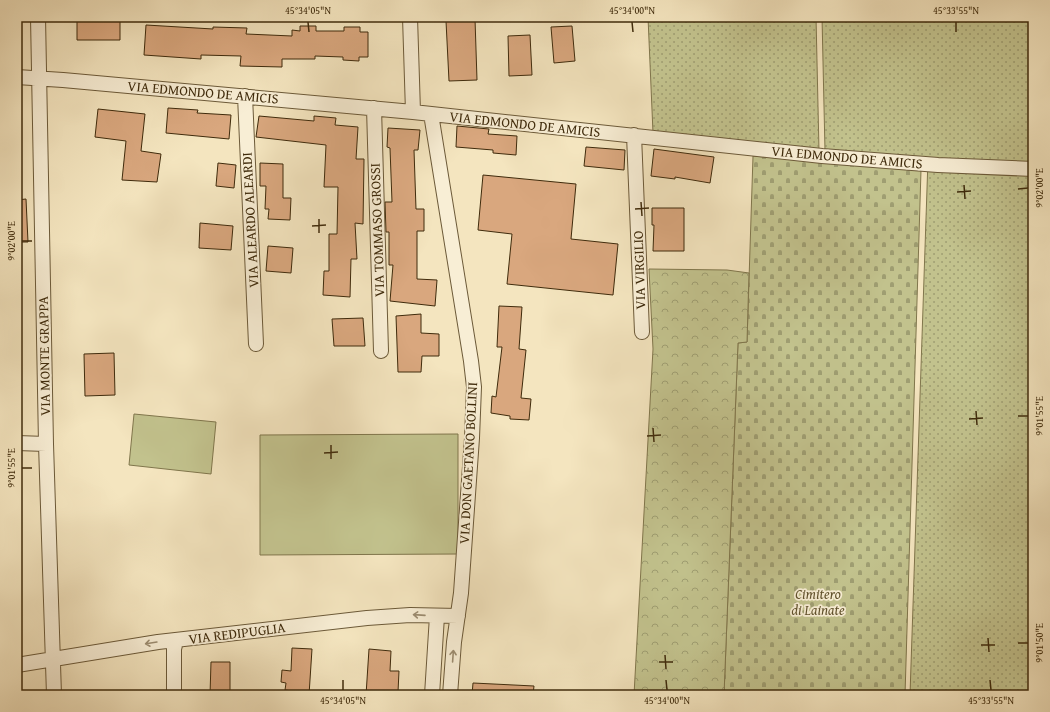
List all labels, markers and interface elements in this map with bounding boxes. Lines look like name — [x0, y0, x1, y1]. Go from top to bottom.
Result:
text: 45°34'05"N — [285, 3, 331, 18]
text: 45°34'00"N — [609, 3, 655, 18]
text: 45°33'55"N — [933, 3, 979, 18]
street label: VIA EDMONDO DE AMICIS — [127, 75, 280, 109]
street label: VIA EDMONDO DE AMICIS — [449, 106, 602, 142]
street label: VIA EDMONDO DE AMICIS — [771, 140, 924, 174]
street label: VIA ALEARDO ALEARDI — [236, 152, 264, 288]
street label: VIA TOMMASO GROSSI — [365, 163, 389, 297]
text: 9°02'00"E — [1032, 168, 1047, 208]
text: 9°02'00"E — [4, 221, 19, 261]
street label: VIA VIRGILIO — [628, 230, 650, 310]
street label: VIA MONTE GRAPPA — [33, 295, 55, 416]
street label: VIA DON GAETANO BOLLINI — [454, 381, 482, 545]
text: 9°01'55"E — [1032, 396, 1047, 436]
text: 9°01'55"E — [4, 448, 19, 488]
park label: Cimitero di Lainate — [791, 584, 845, 620]
one-way arrow — [413, 612, 426, 619]
street label: VIA REDIPUGLIA — [187, 617, 287, 649]
text: 9°01'50"E — [1032, 623, 1047, 663]
one-way arrow — [145, 639, 158, 647]
one-way arrow — [449, 650, 456, 663]
text: 45°34'05"N — [320, 693, 366, 708]
text: 45°34'00"N — [644, 693, 690, 708]
text: 45°33'55"N — [968, 693, 1014, 708]

